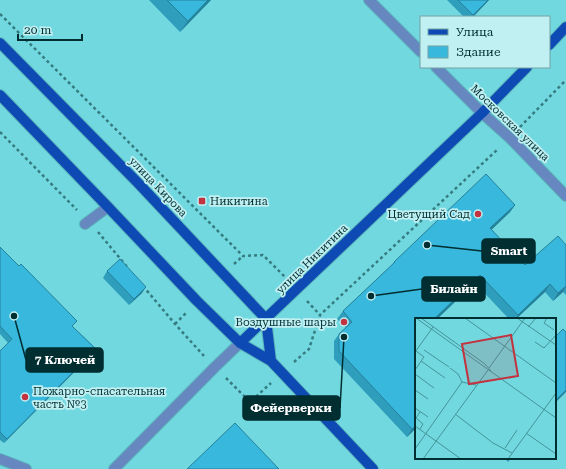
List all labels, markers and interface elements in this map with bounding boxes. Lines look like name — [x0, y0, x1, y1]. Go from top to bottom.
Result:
scale bar — [18, 16, 82, 42]
legend — [420, 16, 550, 68]
text: 20 m — [24, 23, 51, 37]
text: Улица — [456, 25, 494, 39]
text: Здание — [456, 45, 501, 59]
street label: Московская улица — [468, 82, 552, 164]
street label: улица Кирова — [126, 154, 190, 220]
place label: Никитина — [210, 195, 268, 208]
marker: Никитина — [197, 196, 207, 206]
place label: Цветущий Сад — [387, 208, 470, 221]
marker: Цветущий Сад — [473, 209, 483, 219]
street label: улица Никитина — [274, 222, 350, 296]
callout: Smart — [482, 239, 535, 263]
text: Smart — [491, 244, 527, 258]
callout: Билайн — [422, 277, 485, 301]
text: Билайн — [430, 282, 478, 296]
place label: Воздушные шары — [236, 316, 336, 329]
marker: Воздушные шары — [339, 317, 349, 327]
inset map — [415, 318, 556, 459]
callout: 7 Ключей — [26, 348, 103, 372]
text: 7 Ключей — [35, 353, 95, 367]
place label: Пожарно-спасательная часть №3 — [33, 385, 165, 411]
marker: Пожарно-спасательная часть №3 — [20, 392, 30, 402]
callout: Фейерверки — [243, 396, 340, 420]
text: Фейерверки — [250, 401, 332, 415]

